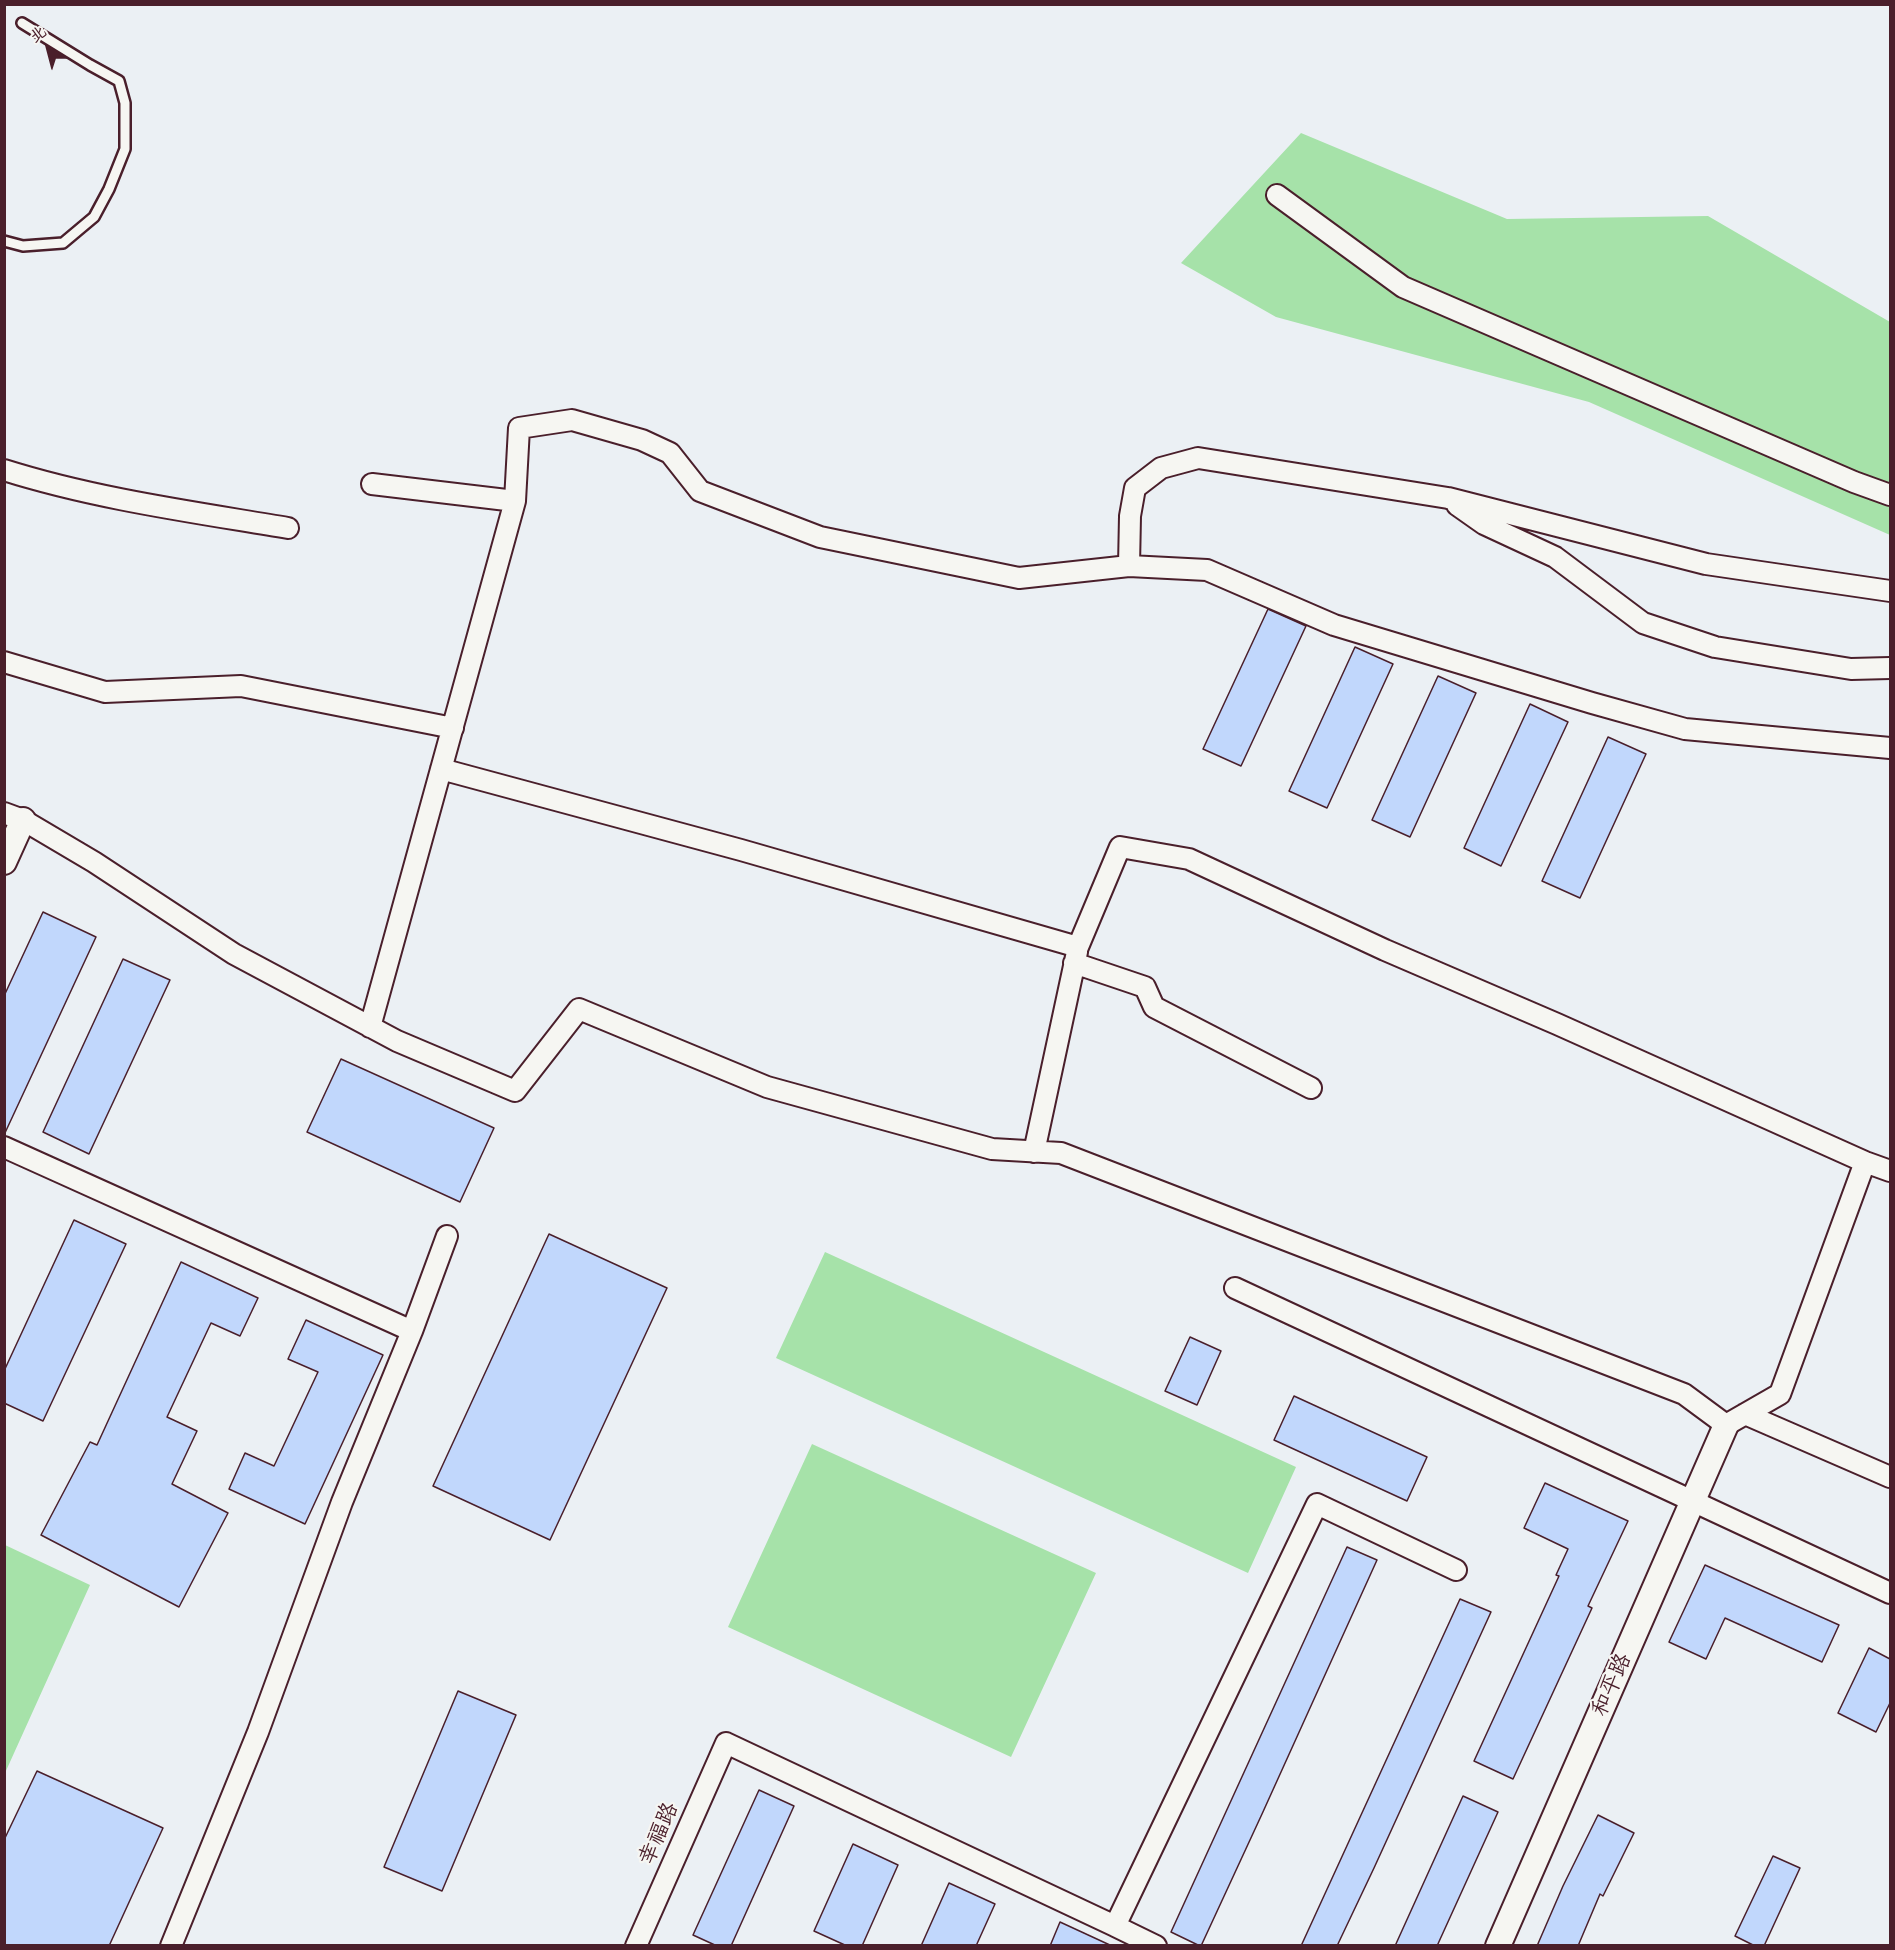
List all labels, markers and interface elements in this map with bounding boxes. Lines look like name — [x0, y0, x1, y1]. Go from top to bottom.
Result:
north arrow — [18, 18, 78, 78]
text: 北 — [24, 20, 50, 47]
street label: 和平路 — [1587, 1649, 1637, 1721]
street label: 幸福路 — [634, 1798, 684, 1870]

